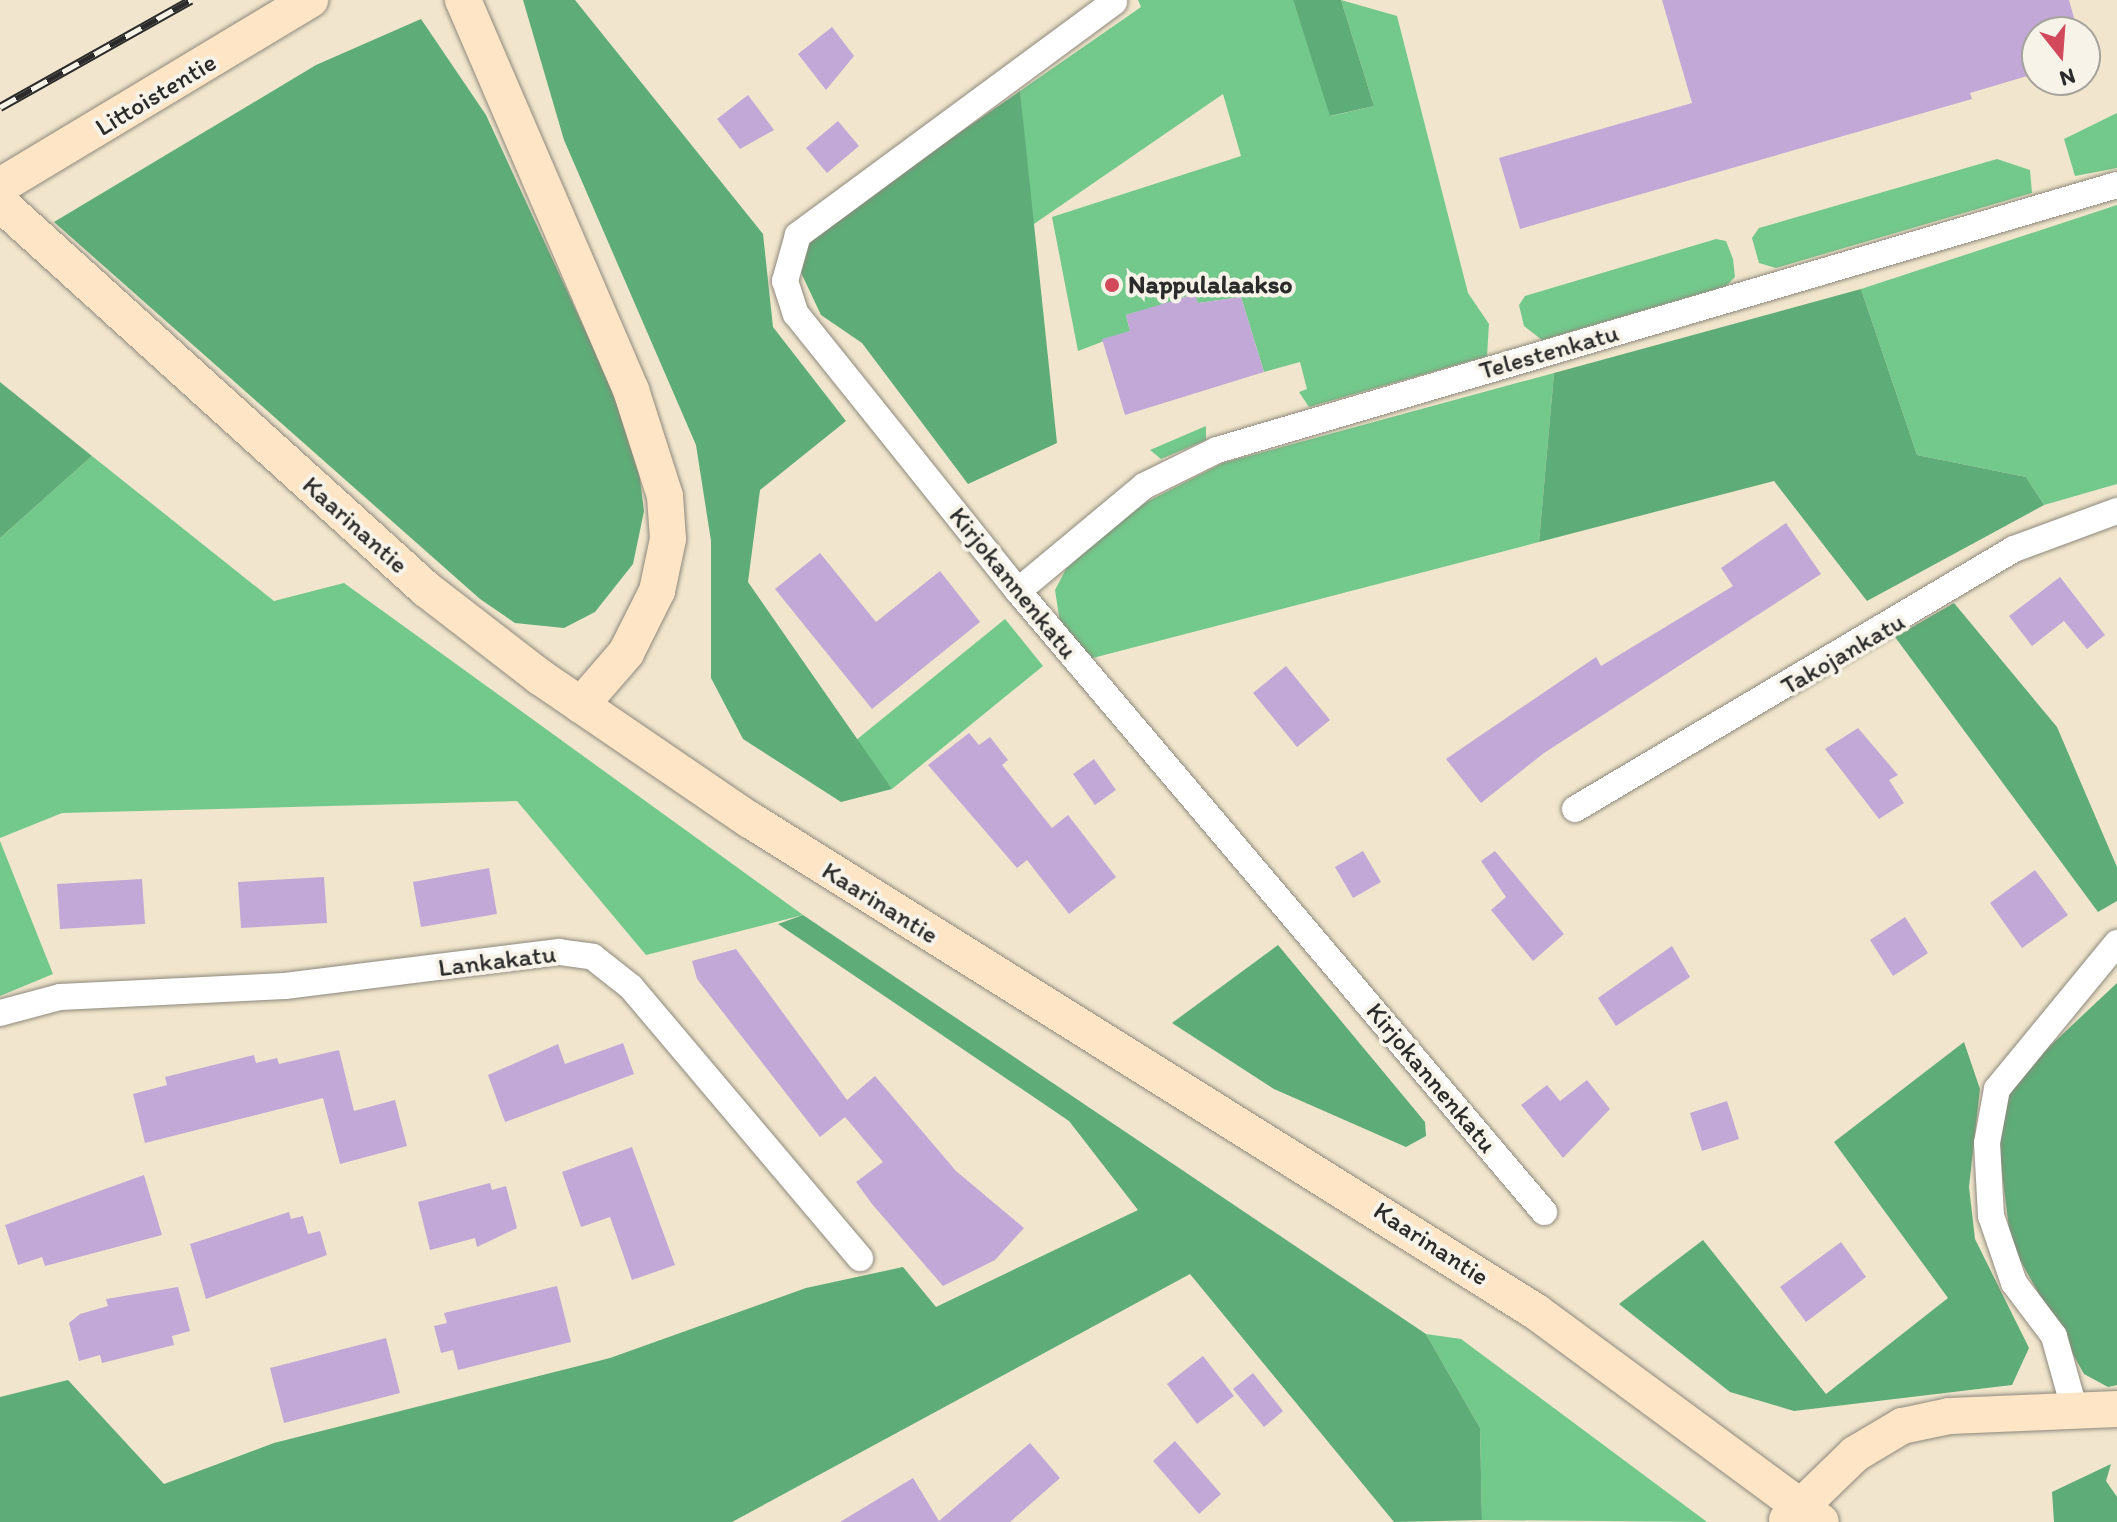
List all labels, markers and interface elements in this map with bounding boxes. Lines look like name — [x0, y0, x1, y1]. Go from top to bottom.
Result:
north arrow — [2021, 16, 2101, 96]
street label: Littoistentie — [90, 47, 222, 143]
text: N — [2057, 62, 2079, 93]
place label: Nappulalaakso — [1128, 269, 1293, 301]
marker: Nappulalaakso — [1103, 276, 1121, 294]
street label: Telestenkatu — [1476, 317, 1622, 387]
street label: Kaarinantie — [296, 470, 414, 580]
street label: Kirjokannenkatu — [942, 501, 1084, 665]
street label: Takojankatu — [1776, 606, 1910, 702]
street label: Kaarinantie — [816, 855, 944, 951]
street label: Lankakatu — [436, 938, 558, 984]
street label: Kirjokannenkatu — [1359, 997, 1503, 1159]
street label: Kaarinantie — [1368, 1195, 1494, 1293]

